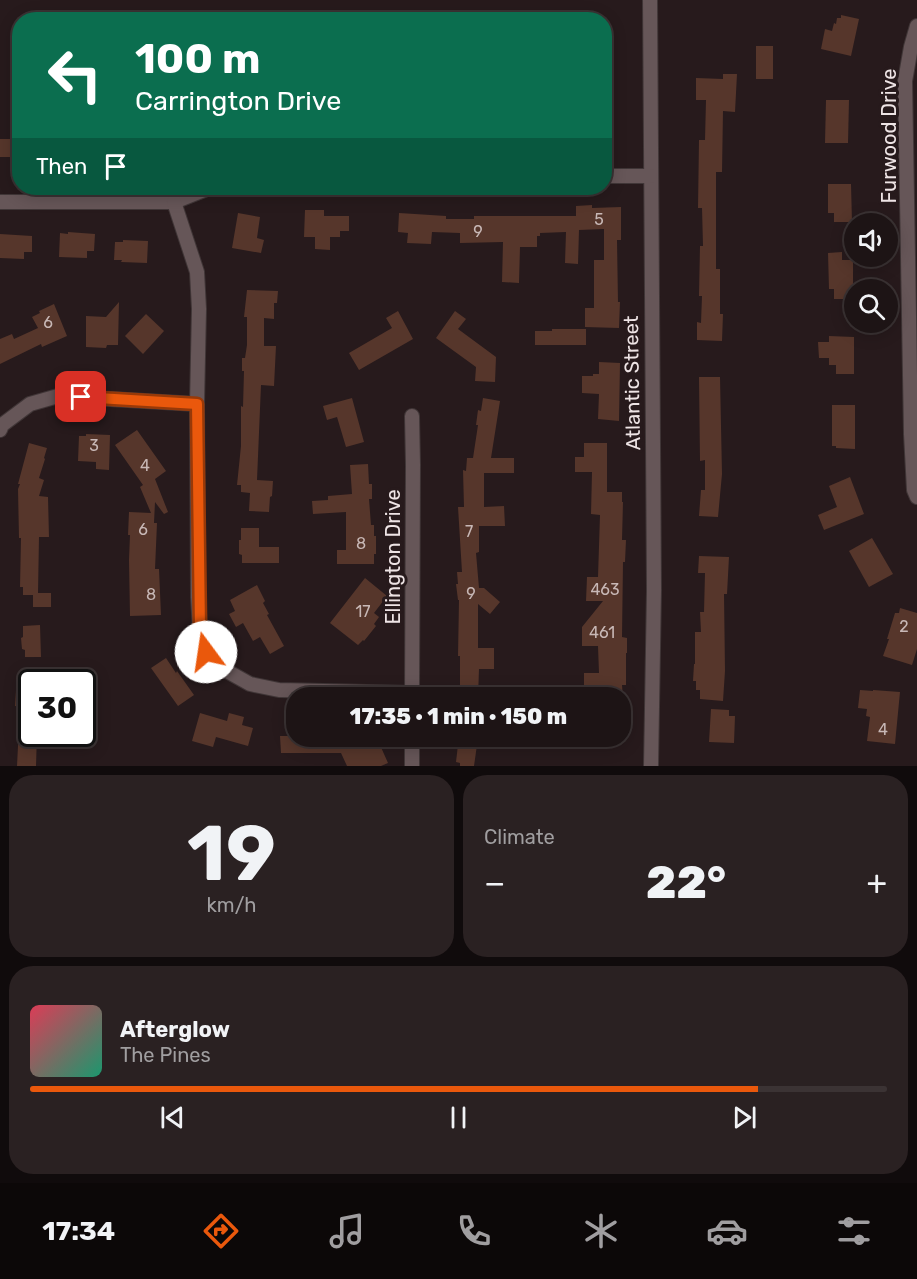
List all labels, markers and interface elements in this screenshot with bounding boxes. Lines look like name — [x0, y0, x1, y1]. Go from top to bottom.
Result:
text: 100 m — [135, 34, 260, 84]
icon: left — [36, 36, 114, 114]
street label: Furwood Drive — [877, 69, 901, 203]
text: Carrington Drive — [135, 85, 341, 117]
icon: arrive — [99, 150, 132, 183]
text: Then — [36, 153, 87, 180]
house number: 5 — [594, 210, 604, 229]
map controls — [844, 213, 898, 333]
button: sound — [844, 213, 898, 267]
house number: 9 — [473, 222, 483, 241]
button: search — [844, 279, 898, 333]
house number: 6 — [43, 313, 53, 332]
street label: Atlantic Street — [619, 315, 645, 451]
pin — [55, 371, 106, 422]
icon: arrive — [64, 380, 97, 413]
house number: 3 — [89, 436, 99, 455]
house number: 4 — [140, 456, 150, 475]
street label: Ellington Drive — [381, 489, 405, 625]
house number: 6 — [138, 520, 148, 539]
house number: 7 — [465, 522, 473, 541]
house number: 8 — [356, 534, 366, 553]
house number: 463 — [590, 580, 620, 599]
house number: 9 — [466, 584, 476, 603]
house number: 8 — [146, 585, 156, 604]
house number: 17 — [355, 602, 371, 621]
house number: 2 — [899, 617, 909, 636]
position arrow — [174, 620, 238, 684]
house number: 461 — [589, 623, 615, 642]
speed limit sign: 30 — [18, 669, 96, 747]
text: 17:35 · 1 min · 150 m — [350, 703, 567, 730]
house number: 4 — [878, 720, 888, 739]
text: 19 — [187, 807, 276, 900]
text: Climate — [484, 825, 555, 849]
text: 22° — [646, 856, 726, 909]
text: − — [484, 863, 505, 902]
text: + — [866, 863, 887, 902]
text: km/h — [207, 893, 256, 917]
text: Afterglow — [120, 1016, 230, 1043]
text: The Pines — [120, 1043, 211, 1067]
icon: previous — [156, 1101, 189, 1134]
icon: pause — [442, 1101, 475, 1134]
icon: next — [728, 1101, 761, 1134]
icon: directions — [200, 1210, 242, 1252]
icon: music — [326, 1210, 368, 1252]
icon: phone — [453, 1210, 495, 1252]
icon: climate — [580, 1210, 622, 1252]
icon: car — [706, 1210, 748, 1252]
icon: filters — [833, 1210, 875, 1252]
text: 17:34 — [42, 1215, 115, 1247]

